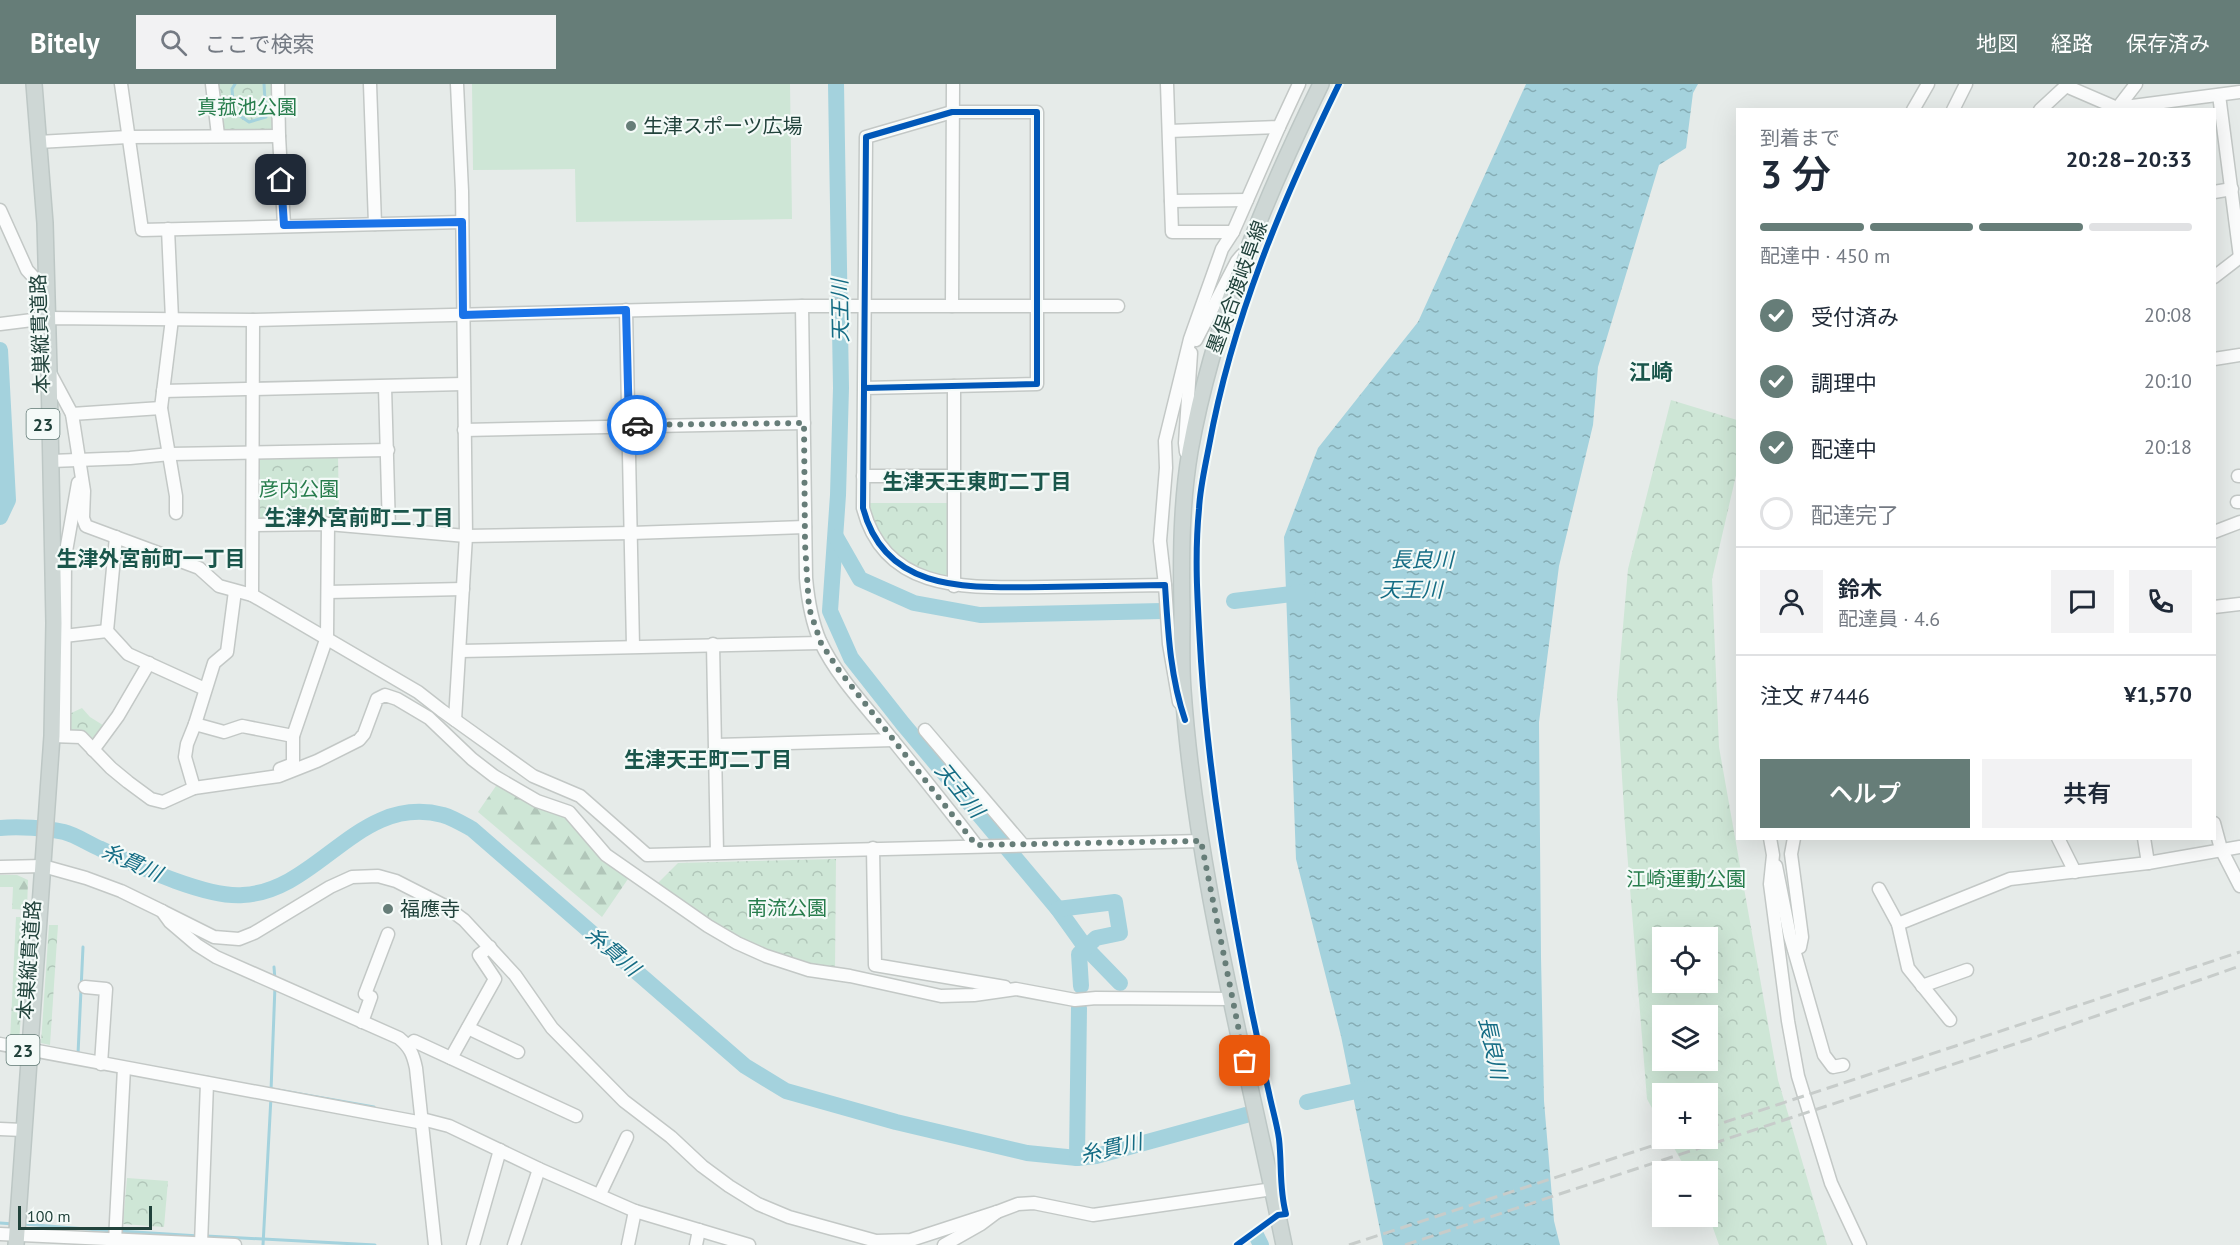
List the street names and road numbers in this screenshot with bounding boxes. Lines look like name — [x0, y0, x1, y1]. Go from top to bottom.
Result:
street label: 墨俣合渡岐阜線 — [1201, 217, 1273, 357]
street label: 本巣縦貫道路 — [25, 274, 55, 394]
road number: 23 — [26, 409, 60, 439]
street label: 本巣縦貫道路 — [12, 899, 46, 1021]
road number: 23 — [7, 1035, 40, 1065]

